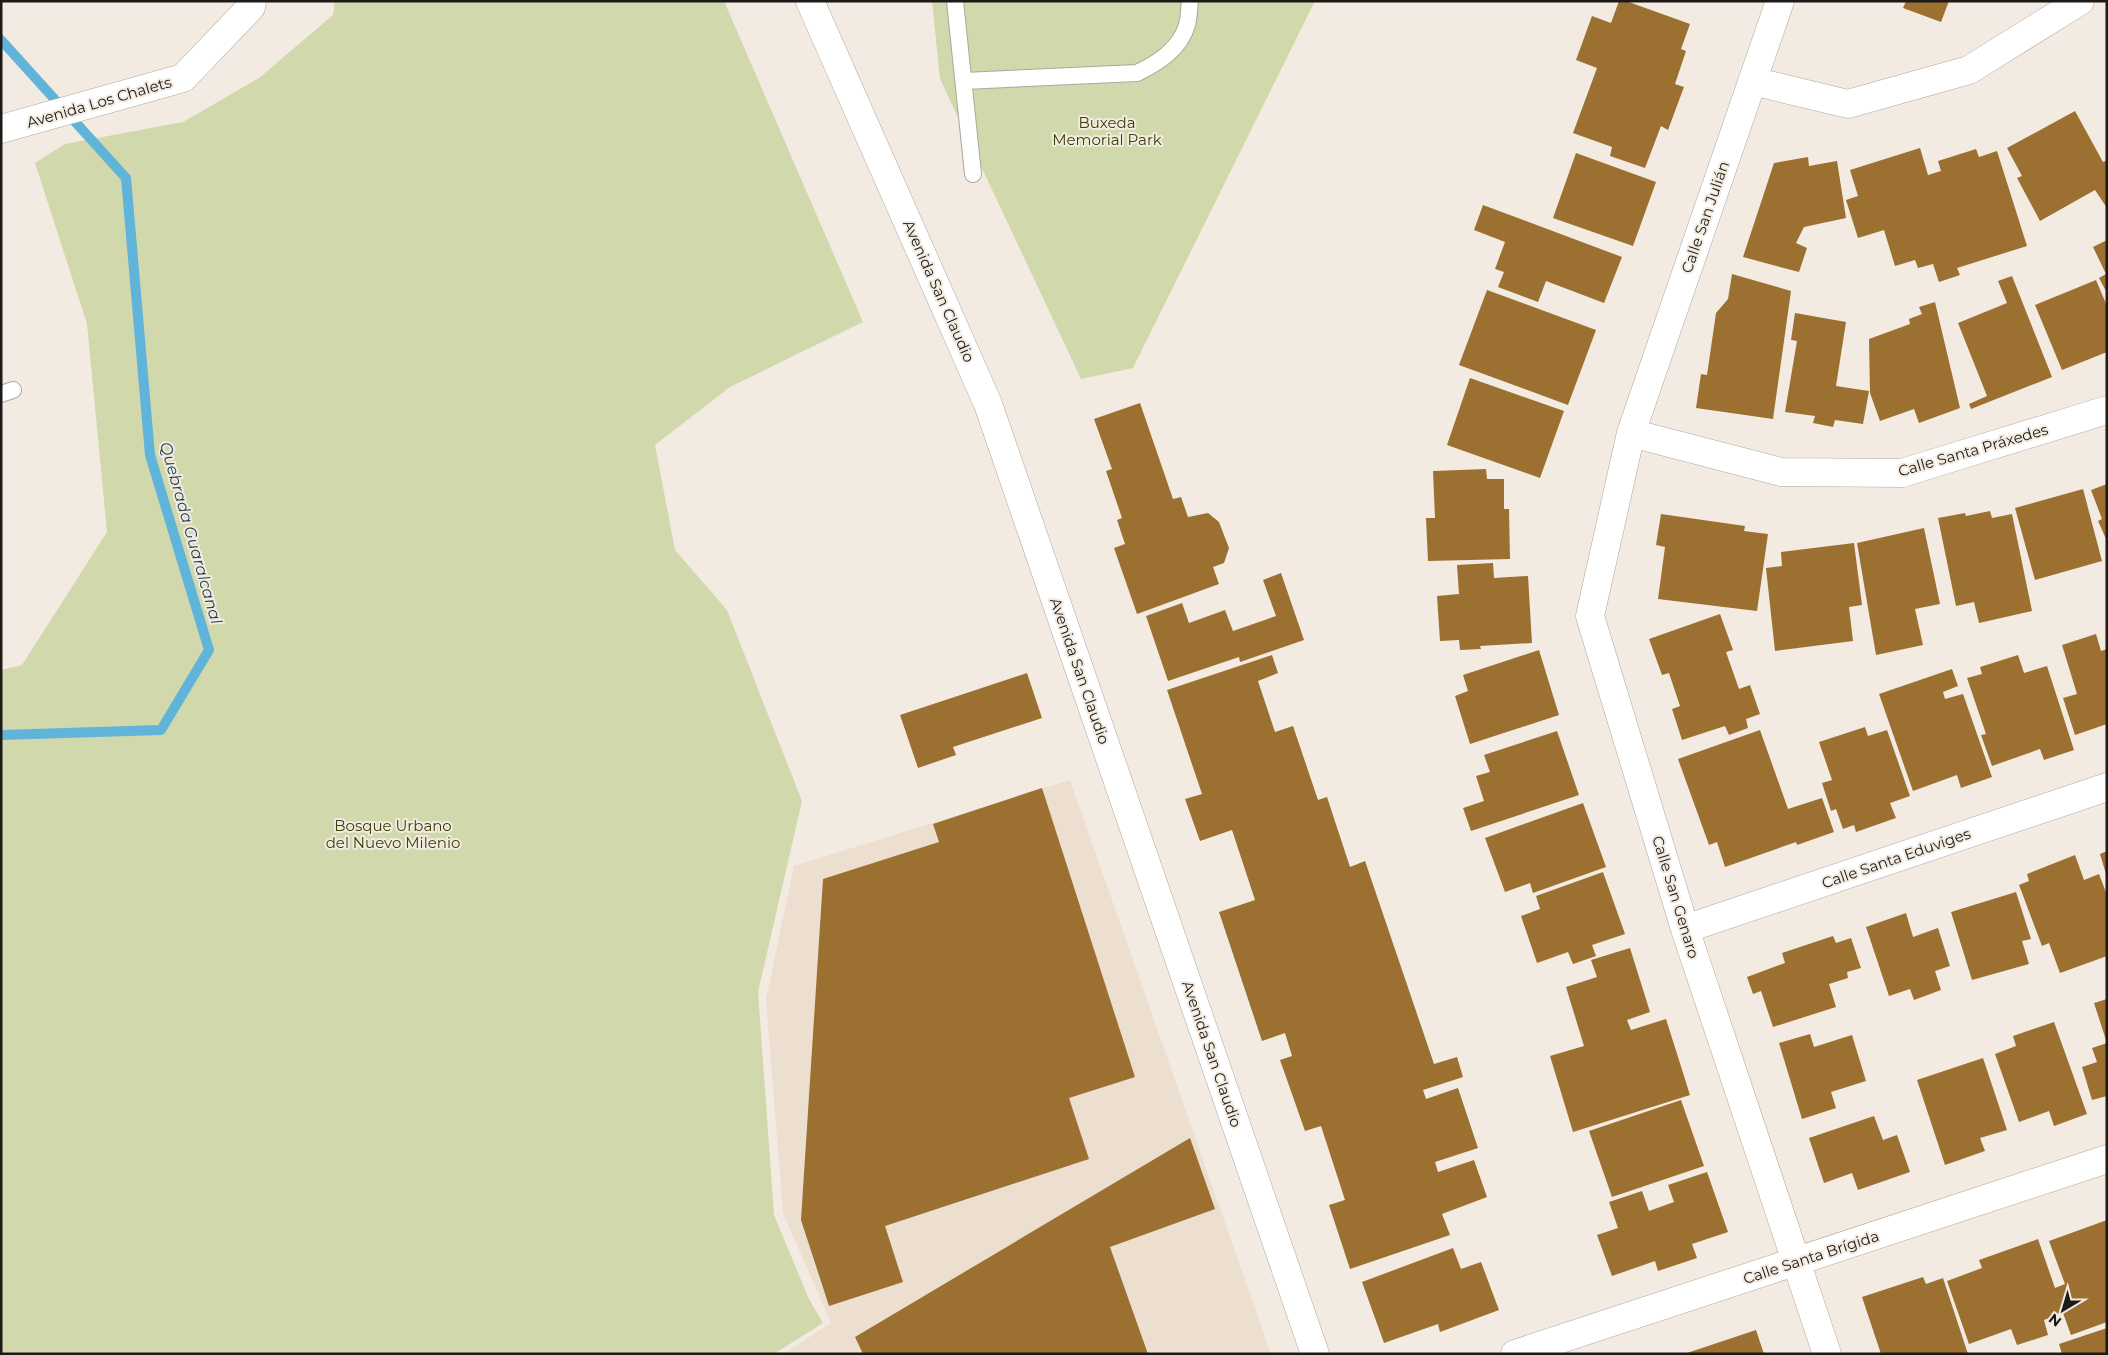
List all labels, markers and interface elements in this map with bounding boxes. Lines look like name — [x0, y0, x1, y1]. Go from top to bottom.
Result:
street label: Avenida Los Chalets — [24, 72, 174, 132]
park label: Buxeda Memorial Park — [1052, 113, 1162, 149]
street label: Calle San Julián — [1677, 158, 1733, 276]
street label: Avenida San Claudio — [899, 217, 979, 365]
street label: Calle Santa Práxedes — [1896, 419, 2050, 481]
water label: Quebrada Guaralcanal — [156, 440, 226, 627]
street label: Avenida San Claudio — [1046, 595, 1114, 747]
park label: Bosque Urbano del Nuevo Milenio — [326, 816, 460, 852]
street label: Calle Santa Eduviges — [1819, 824, 1973, 892]
street label: Calle San Genaro — [1648, 833, 1704, 961]
street label: Avenida San Claudio — [1178, 978, 1246, 1130]
street label: Calle Santa Brígida — [1741, 1226, 1881, 1288]
north arrow — [2038, 1285, 2088, 1335]
text: N — [2045, 1310, 2065, 1331]

